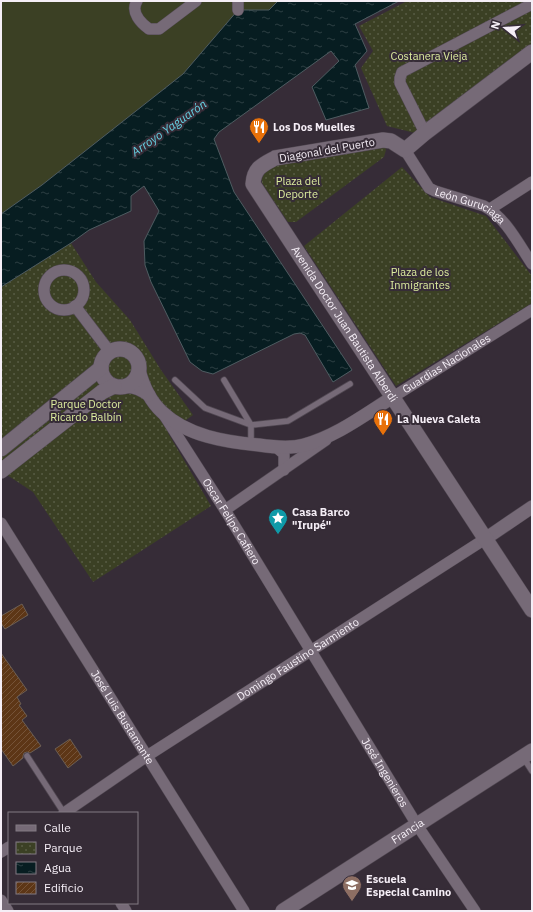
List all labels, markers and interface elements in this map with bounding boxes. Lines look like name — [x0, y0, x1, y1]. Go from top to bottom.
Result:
north arrow — [485, 8, 525, 48]
text: N — [488, 19, 503, 31]
park label: Costanera Vieja — [391, 49, 468, 63]
water label: Arroyo Yaguarón — [127, 96, 209, 160]
restaurant icon: Los Dos Muelles — [248, 116, 270, 144]
place label: Los Dos Muelles — [273, 120, 356, 134]
street label: Diagonal del Puerto — [278, 135, 376, 165]
park label: Plaza del Deporte — [276, 174, 320, 201]
street label: León Guruciaga — [433, 184, 509, 227]
street label: Avenida Doctor Juan Bautista Alberdi — [288, 243, 401, 404]
park label: Plaza de los Inmigrantes — [390, 265, 450, 292]
street label: Guardias Nacionales — [400, 331, 493, 396]
park label: Parque Doctor Ricardo Balbín — [50, 397, 122, 424]
restaurant icon: La Nueva Caleta — [372, 408, 394, 436]
place label: La Nueva Caleta — [397, 412, 480, 426]
street label: Oscar Felipe Cafiero — [199, 476, 264, 567]
place label: Casa Barco "Irupé" — [292, 505, 350, 532]
place icon: Casa Barco "Irupé" — [267, 507, 289, 535]
street label: Domingo Faustino Sarmiento — [234, 615, 362, 704]
street label: José Luis Bustamante — [88, 667, 157, 767]
street label: José Ingenieros — [358, 735, 411, 810]
legend — [8, 812, 138, 904]
street label: Francia — [388, 815, 427, 847]
text: Calle — [44, 820, 71, 835]
text: Parque — [44, 840, 83, 855]
text: Agua — [44, 860, 72, 875]
place label: Escuela Especial Camino — [366, 872, 451, 899]
school or university icon: Escuela Especial Camino — [341, 874, 363, 902]
text: Edificio — [44, 880, 84, 895]

